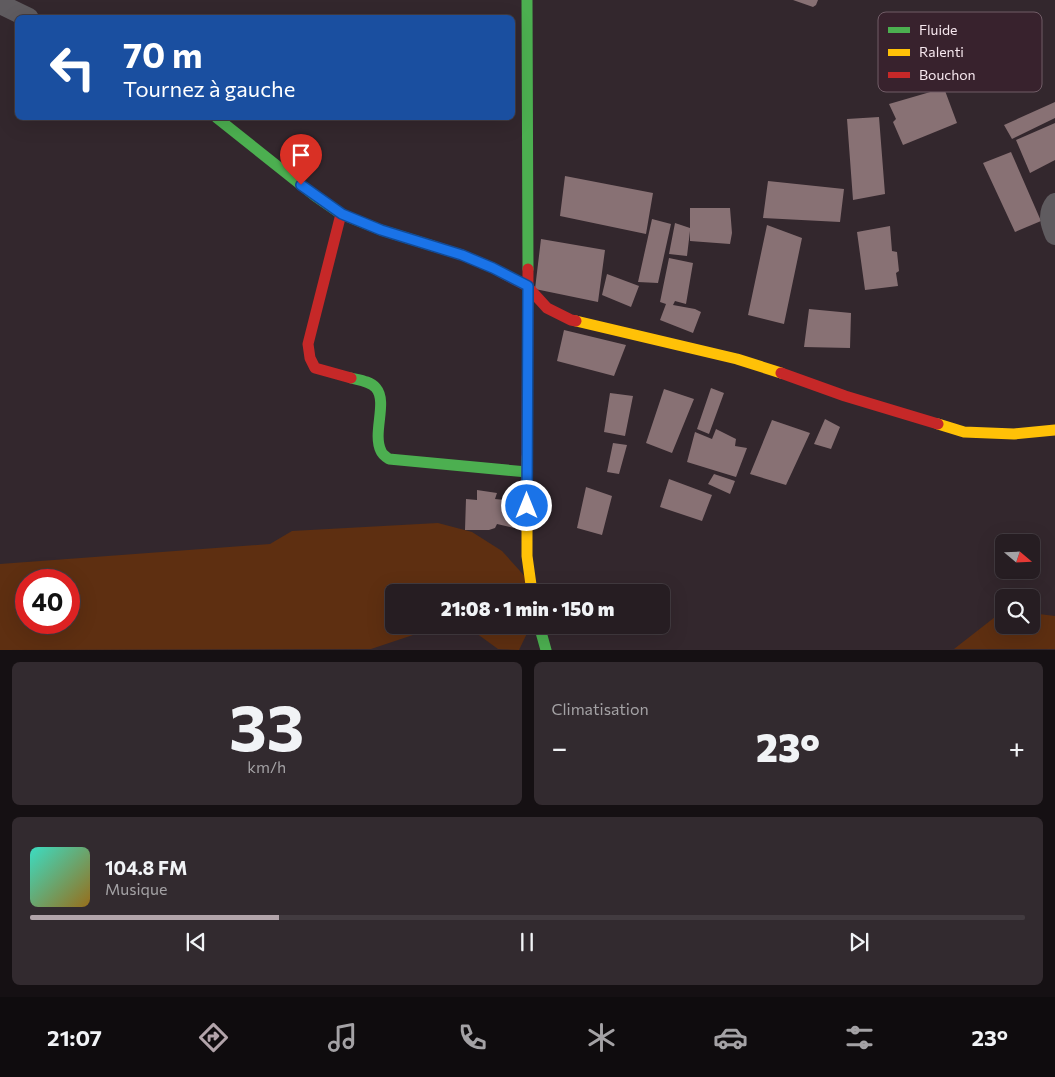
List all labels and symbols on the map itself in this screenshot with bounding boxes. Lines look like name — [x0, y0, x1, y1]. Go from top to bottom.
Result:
legend — [878, 12, 1042, 92]
text: Fluide — [919, 21, 957, 38]
text: Ralenti — [919, 43, 964, 60]
text: Bouchon — [919, 66, 976, 83]
pin — [280, 134, 322, 185]
position arrow — [500, 479, 552, 531]
north arrow — [995, 534, 1040, 579]
speed limit sign: 40 — [15, 569, 80, 634]

